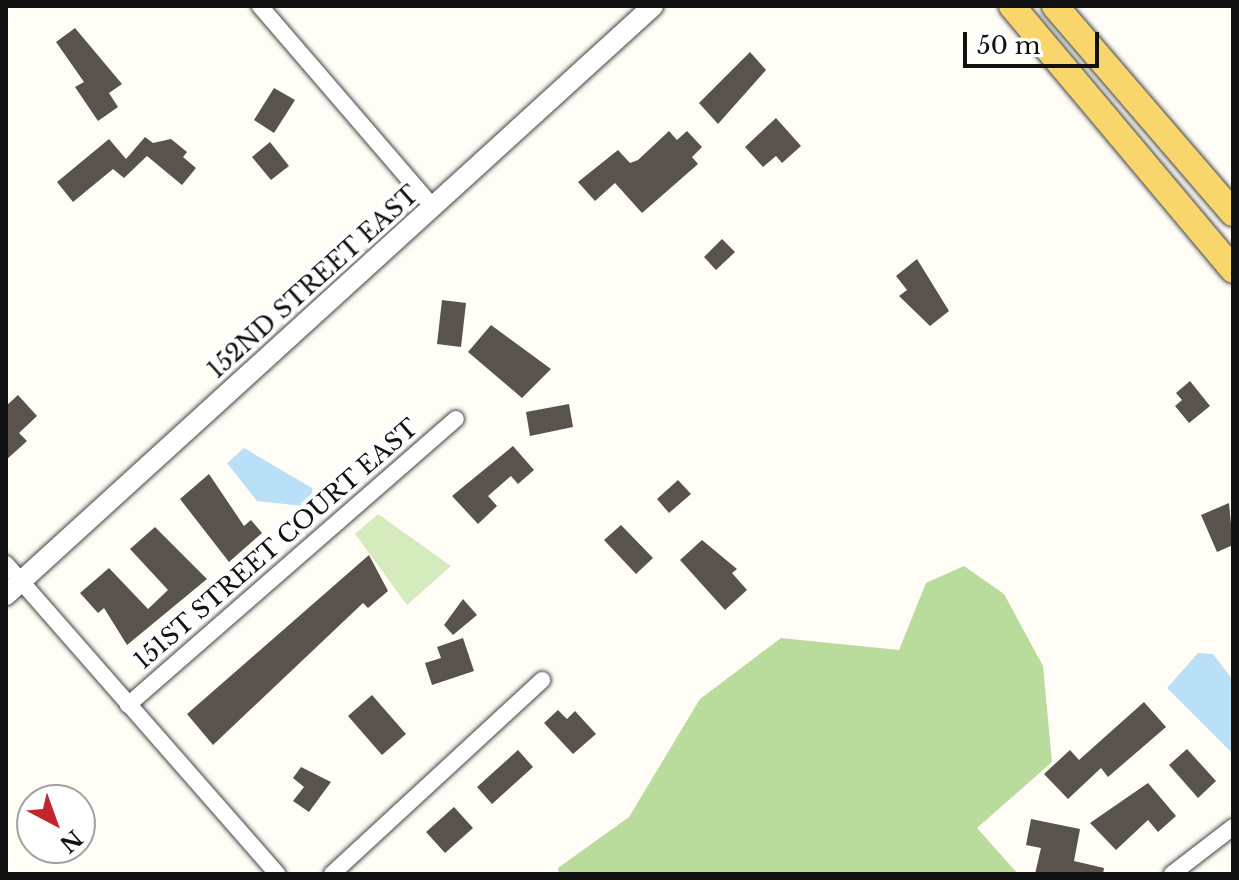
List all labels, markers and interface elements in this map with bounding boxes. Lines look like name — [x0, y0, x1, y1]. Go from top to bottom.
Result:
scale bar — [967, 16, 1103, 66]
text: 50 m — [977, 31, 1040, 60]
street label: 152ND STREET EAST — [202, 180, 424, 384]
street label: 151ST STREET COURT EAST — [128, 412, 424, 676]
north arrow — [16, 784, 96, 864]
text: N — [54, 824, 87, 858]

